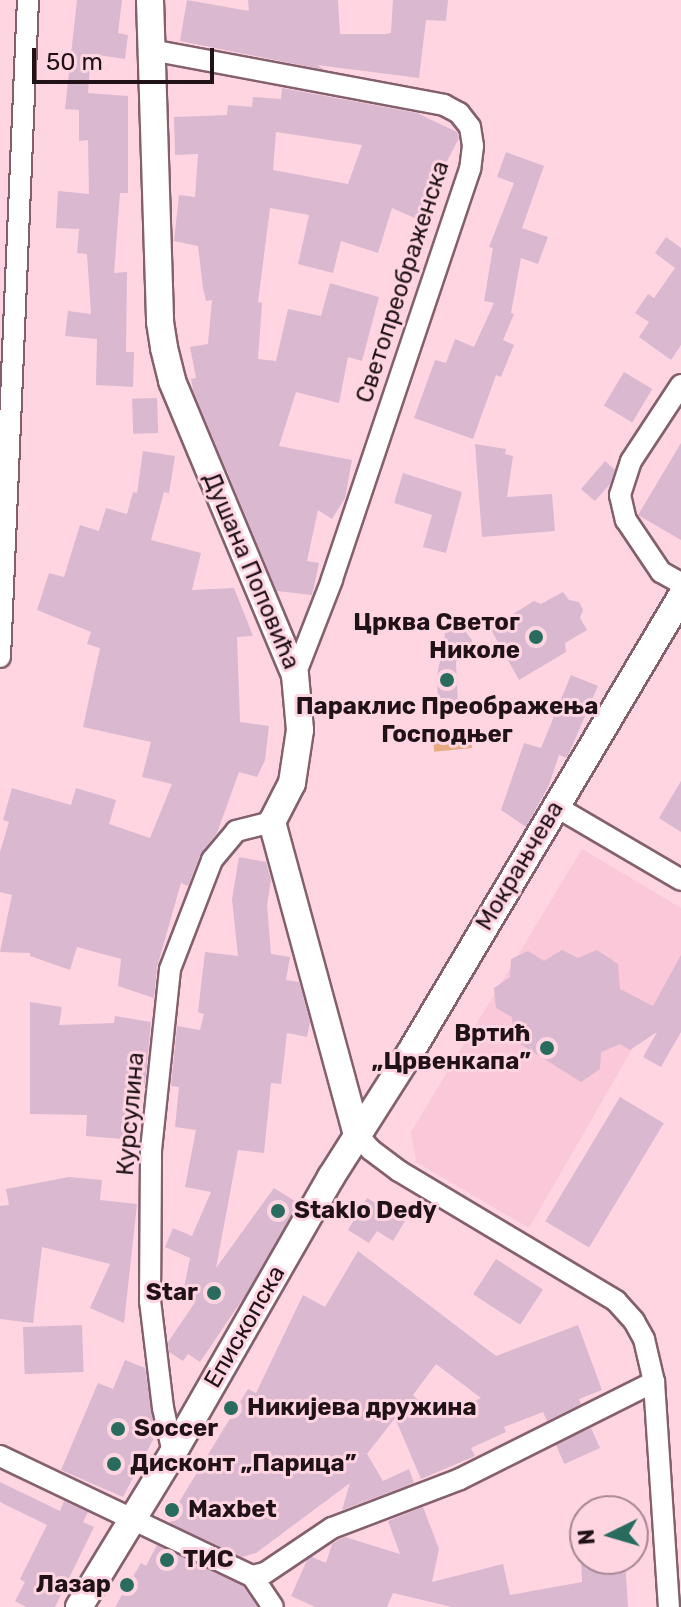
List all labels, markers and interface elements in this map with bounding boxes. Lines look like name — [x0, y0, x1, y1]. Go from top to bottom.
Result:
scale bar — [36, 32, 218, 82]
text: 50 m — [46, 48, 103, 76]
street label: Светопреображенска — [350, 157, 456, 407]
street label: Душана Поповића — [197, 468, 305, 674]
place label: Црква Светог Николе — [353, 609, 520, 665]
marker: Црква Светог Николе — [527, 628, 545, 646]
marker: Параклис Преображења Господњег — [438, 671, 456, 689]
place label: Параклис Преображења Господњег — [296, 693, 598, 749]
street label: Мокрањчева — [470, 796, 570, 936]
place label: Вртић „Црвенкапа” — [372, 1020, 531, 1076]
marker: Вртић „Црвенкапа” — [538, 1039, 556, 1057]
street label: Курсулина — [111, 1051, 151, 1177]
place label: Staklo Dedy — [294, 1197, 437, 1225]
marker: Staklo Dedy — [269, 1202, 287, 1220]
street label: Епископска — [198, 1261, 292, 1393]
place label: Star — [146, 1279, 198, 1307]
marker: Star — [205, 1284, 223, 1302]
place label: Никијева дружина — [247, 1394, 477, 1422]
marker: Никијева дружина — [222, 1399, 240, 1417]
place label: Soccer — [134, 1415, 218, 1443]
marker: Soccer — [109, 1420, 127, 1438]
place label: Дисконт „Парица” — [130, 1450, 356, 1478]
marker: Дисконт „Парица” — [105, 1455, 123, 1473]
north arrow — [569, 1495, 649, 1575]
place label: Maxbet — [188, 1496, 277, 1524]
marker: Maxbet — [163, 1501, 181, 1519]
text: N — [572, 1528, 601, 1546]
place label: ТИС — [183, 1546, 234, 1574]
marker: ТИС — [158, 1551, 176, 1569]
place label: Лазар — [36, 1571, 111, 1599]
marker: Лазар — [118, 1576, 136, 1594]

